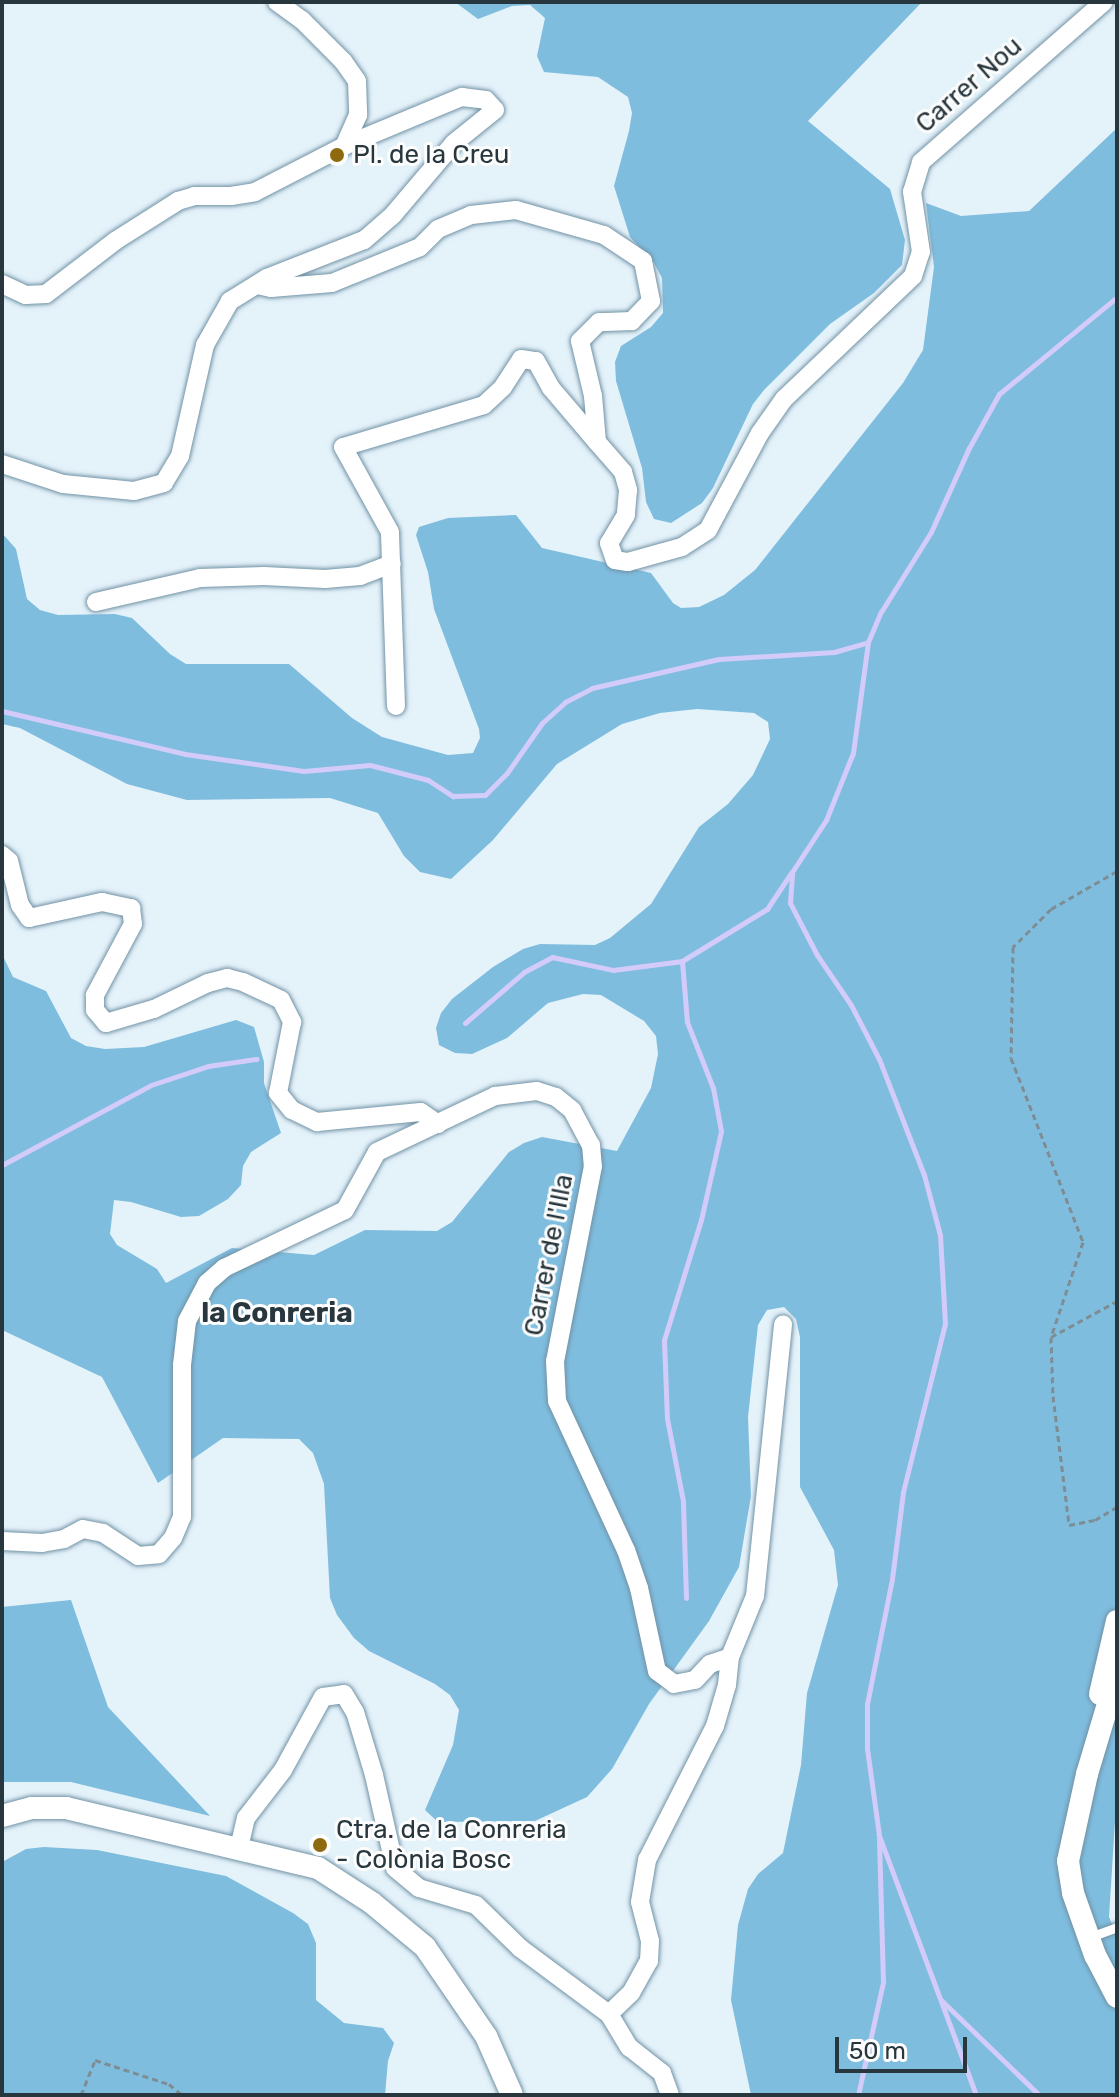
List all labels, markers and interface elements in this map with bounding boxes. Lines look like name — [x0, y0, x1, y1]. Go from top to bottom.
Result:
street label: Carrer Nou — [909, 30, 1029, 140]
place label: Pl. de la Creu — [353, 139, 510, 171]
marker: Pl. de la Creu — [328, 146, 346, 164]
street label: Carrer de l'Illa — [518, 1171, 580, 1339]
district label: la Conreria — [201, 1296, 353, 1330]
place label: Ctra. de la Conreria - Colònia Bosc — [336, 1814, 567, 1876]
marker: Ctra. de la Conreria - Colònia Bosc — [311, 1836, 329, 1854]
scale bar — [839, 2021, 971, 2071]
text: 50 m — [849, 2037, 906, 2065]

